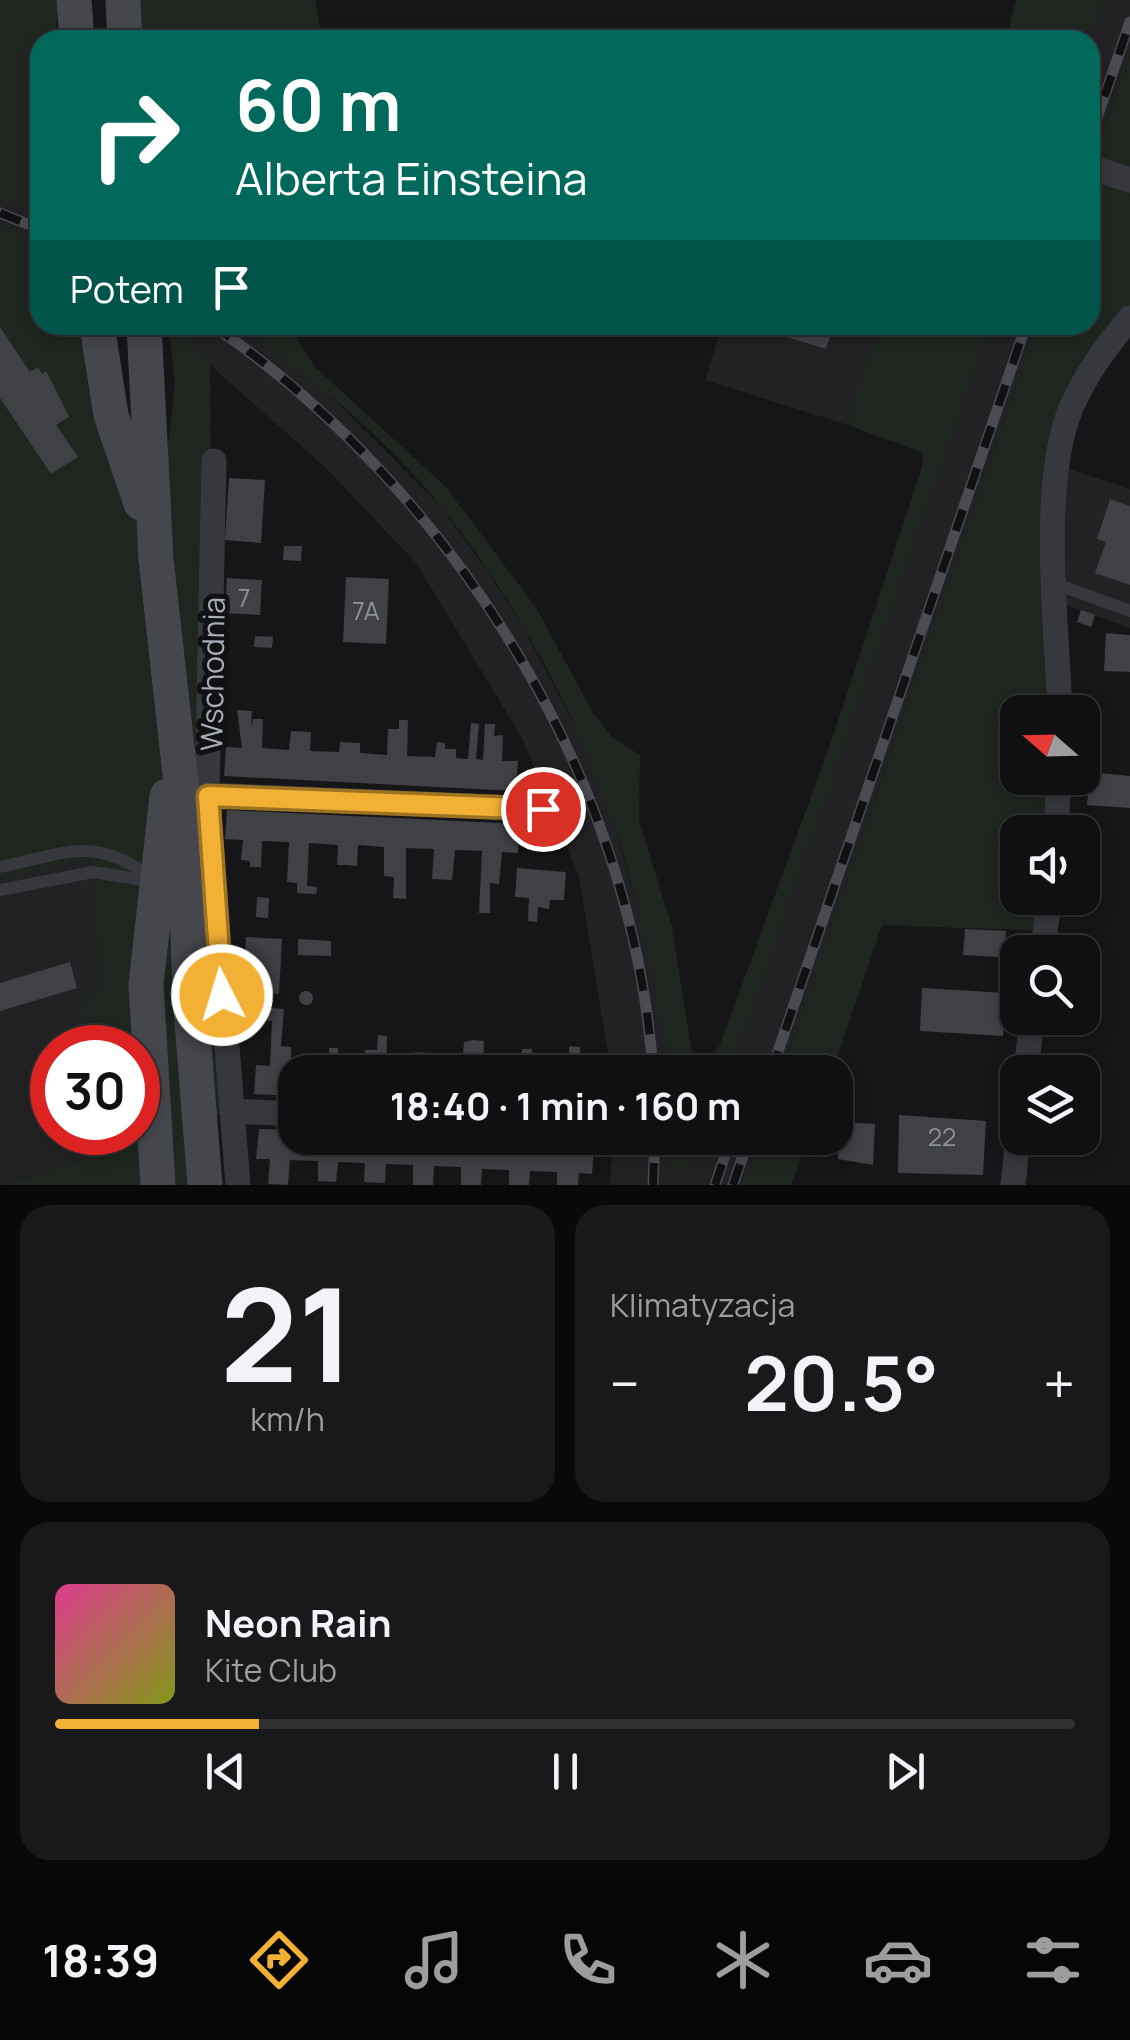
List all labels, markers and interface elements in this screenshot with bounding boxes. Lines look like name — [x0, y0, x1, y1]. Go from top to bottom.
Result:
text: 60 m — [235, 56, 402, 152]
icon: right — [70, 70, 200, 200]
text: Alberta Einsteina — [235, 147, 587, 209]
icon: arrive — [204, 260, 259, 315]
text: Potem — [70, 262, 184, 314]
house number: 7 — [238, 580, 250, 615]
house number: 7A — [352, 593, 380, 628]
street label: Wschodnia — [190, 596, 234, 752]
north arrow — [1000, 695, 1100, 795]
map controls — [1000, 695, 1100, 1155]
pin — [501, 767, 586, 852]
icon: arrive — [516, 782, 571, 837]
button: sound — [1000, 815, 1100, 915]
button: search — [1000, 935, 1100, 1035]
position arrow — [170, 943, 274, 1047]
speed limit sign: 30 — [30, 1025, 160, 1155]
button: layers — [1000, 1055, 1100, 1155]
text: 18:40 · 1 min · 160 m — [390, 1079, 741, 1131]
house number: 22 — [928, 1119, 956, 1154]
text: 21 — [220, 1243, 355, 1421]
text: Klimatyzacja — [610, 1283, 795, 1327]
text: 20.5° — [744, 1331, 939, 1434]
text: − — [610, 1345, 640, 1421]
text: + — [1043, 1345, 1075, 1421]
text: km/h — [250, 1397, 325, 1441]
text: Neon Rain — [205, 1596, 391, 1648]
text: Kite Club — [205, 1648, 337, 1692]
icon: previous — [198, 1744, 253, 1799]
icon: pause — [538, 1744, 593, 1799]
icon: next — [878, 1744, 933, 1799]
icon: directions — [244, 1925, 314, 1995]
icon: music — [399, 1925, 469, 1995]
icon: phone — [553, 1925, 623, 1995]
icon: climate — [708, 1925, 778, 1995]
icon: car — [863, 1925, 933, 1995]
icon: filters — [1018, 1925, 1088, 1995]
text: 18:39 — [42, 1929, 159, 1991]

